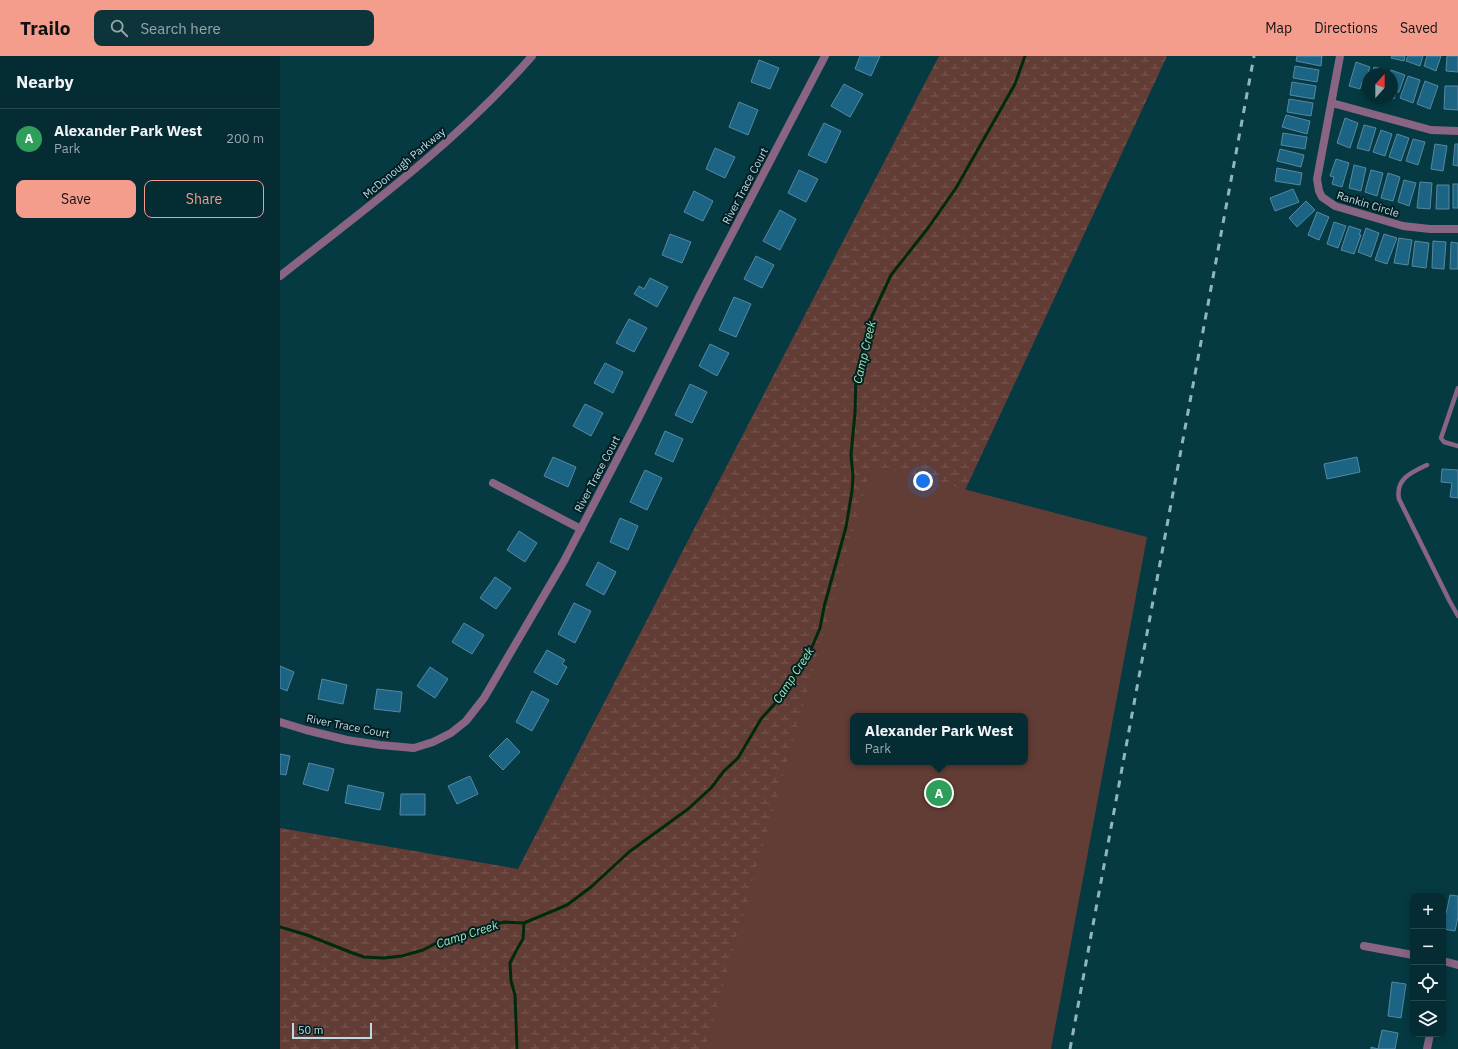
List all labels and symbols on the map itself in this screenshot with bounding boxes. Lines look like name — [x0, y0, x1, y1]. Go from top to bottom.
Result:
north arrow — [1362, 68, 1398, 104]
street label: McDonough Parkway — [360, 124, 448, 202]
street label: River Trace Court — [719, 145, 771, 227]
street label: Rankin Circle — [1335, 188, 1401, 220]
water label: Camp Creek — [849, 318, 879, 385]
street label: River Trace Court — [571, 433, 623, 515]
your location — [913, 471, 933, 491]
water label: Camp Creek — [769, 643, 817, 706]
street label: River Trace Court — [305, 711, 391, 741]
pin: A — [926, 778, 952, 808]
water label: Camp Creek — [434, 917, 500, 951]
scale bar — [292, 1021, 372, 1040]

